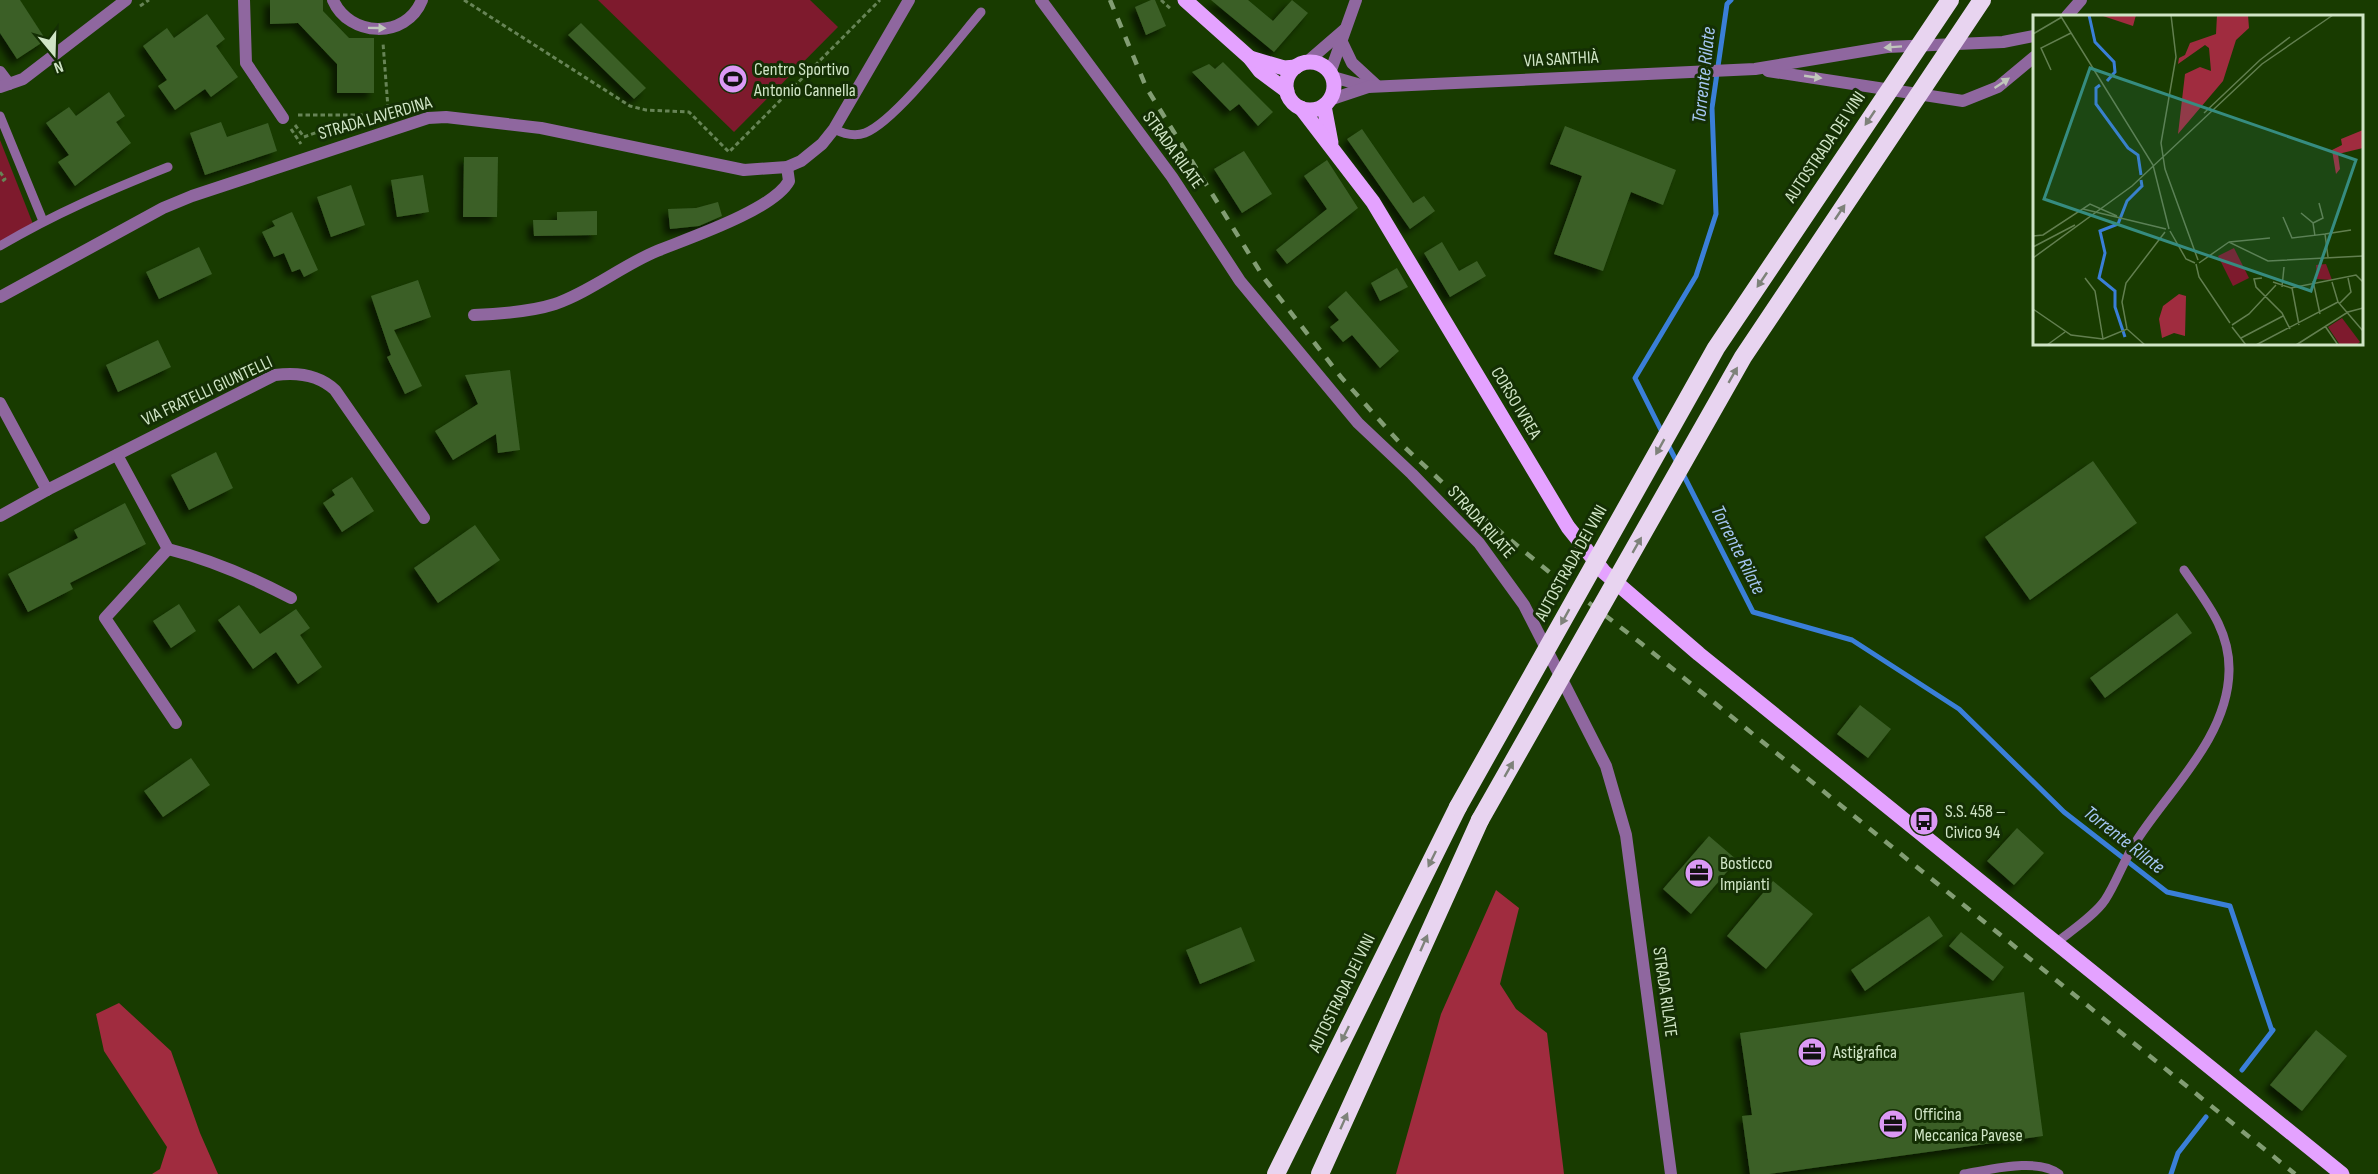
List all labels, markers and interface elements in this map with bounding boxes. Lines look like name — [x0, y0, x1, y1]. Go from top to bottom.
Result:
inset map — [2033, 15, 2363, 345]
north arrow — [24, 24, 84, 84]
one-way arrow — [368, 24, 387, 33]
water label: Torrente Rilate — [1687, 25, 1721, 124]
one-way arrow — [1883, 42, 1902, 52]
street label: VIA SANTHIÀ — [1523, 47, 1599, 71]
text: N — [51, 56, 66, 77]
place label: Centro Sportivo Antonio Cannella — [753, 59, 856, 101]
sports icon: Centro Sportivo Antonio Cannella — [717, 63, 749, 95]
one-way arrow — [1803, 72, 1822, 82]
one-way arrow — [1993, 77, 2009, 89]
street label: AUTOSTRADA DEI VINI — [1780, 87, 1870, 207]
street label: STRADA LAVERDINA — [316, 92, 434, 144]
street label: STRADA RILATE — [1138, 107, 1208, 193]
one-way arrow — [1865, 110, 1876, 127]
one-way arrow — [1834, 205, 1846, 221]
one-way arrow — [1756, 272, 1767, 288]
street label: VIA FRATELLI GIUNTELLI — [138, 352, 276, 430]
street label: CORSO IVREA — [1486, 363, 1546, 443]
one-way arrow — [1728, 366, 1738, 383]
one-way arrow — [1656, 438, 1666, 455]
street label: STRADA RILATE — [1443, 481, 1519, 563]
street label: AUTOSTRADA DEI VINI — [1530, 501, 1612, 626]
water label: Torrente Rilate — [1705, 501, 1771, 599]
one-way arrow — [1631, 537, 1642, 553]
one-way arrow — [1560, 608, 1570, 625]
one-way arrow — [1504, 760, 1514, 777]
place label: S.S. 458 – Civico 94 — [1945, 801, 2006, 843]
water label: Torrente Rilate — [2078, 801, 2170, 879]
bus stop icon: S.S. 458 – Civico 94 — [1908, 805, 1940, 837]
one-way arrow — [1427, 851, 1436, 868]
place label: Bosticco Impianti — [1720, 853, 1773, 895]
office icon: Bosticco Impianti — [1683, 857, 1715, 889]
street label: AUTOSTRADA DEI VINI — [1304, 930, 1380, 1057]
one-way arrow — [1420, 935, 1429, 952]
street label: STRADA RILATE — [1648, 946, 1682, 1038]
one-way arrow — [1341, 1026, 1350, 1043]
office icon: Astigrafica — [1796, 1036, 1828, 1068]
place label: Astigrafica — [1832, 1042, 1897, 1063]
place label: Officina Meccanica Pavese — [1914, 1104, 2023, 1146]
office icon: Officina Meccanica Pavese — [1877, 1108, 1909, 1140]
one-way arrow — [1339, 1111, 1349, 1129]

